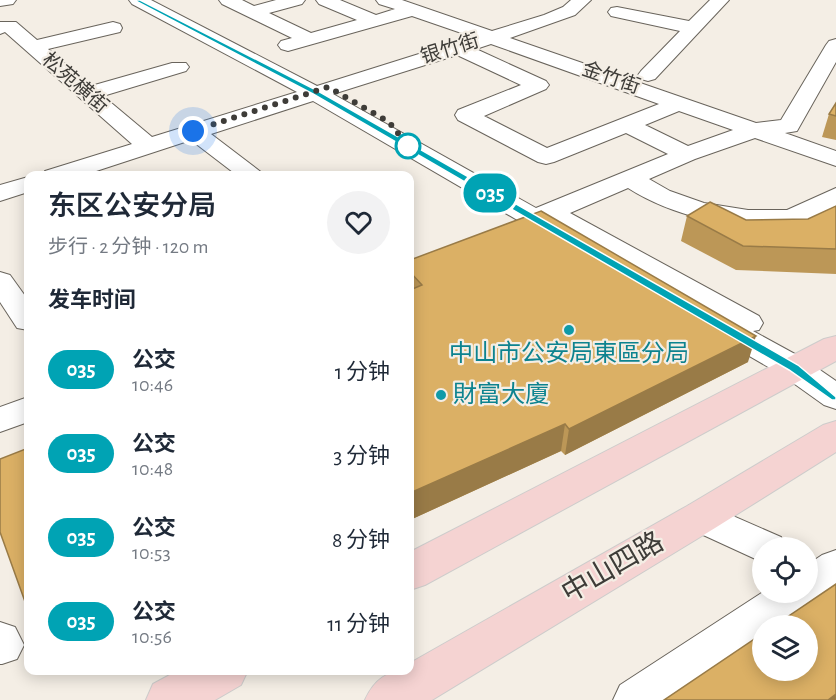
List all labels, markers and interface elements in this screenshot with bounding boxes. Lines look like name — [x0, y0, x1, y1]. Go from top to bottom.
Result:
street label: 银竹街 — [418, 30, 482, 67]
street label: 松苑横街 — [38, 48, 112, 117]
street label: 金竹街 — [579, 58, 643, 97]
your location — [178, 116, 208, 146]
unlabelled marker — [395, 133, 421, 159]
line badge: 035 — [456, 174, 524, 212]
text: 035 — [475, 183, 505, 204]
button: heart — [327, 191, 390, 254]
text: 东区公安分局 — [48, 193, 216, 221]
text: 步行 · 2 分钟 · 120 m — [48, 237, 209, 257]
text: 发车时间 — [48, 289, 136, 311]
marker: 中山市公安局東區分局 — [562, 323, 576, 337]
place label: 中山市公安局東區分局 — [449, 340, 689, 366]
text: 公交 — [132, 349, 176, 371]
text: 035 — [66, 359, 96, 380]
text: 1 分钟 — [335, 361, 390, 383]
text: 10:46 — [132, 375, 173, 395]
place label: 財富大廈 — [453, 381, 549, 407]
marker: 財富大廈 — [434, 388, 448, 402]
text: 公交 — [132, 433, 176, 455]
text: 035 — [66, 443, 96, 464]
text: 3 分钟 — [333, 445, 390, 467]
text: 10:48 — [132, 459, 173, 479]
text: 公交 — [132, 517, 176, 539]
street label: 中山四路 — [556, 526, 669, 608]
text: 035 — [66, 527, 96, 548]
text: 8 分钟 — [332, 529, 390, 551]
map controls — [752, 537, 818, 681]
button: locate — [752, 537, 818, 603]
text: 10:53 — [132, 543, 171, 563]
text: 公交 — [132, 601, 176, 623]
text: 035 — [66, 611, 96, 632]
text: 11 分钟 — [327, 613, 390, 635]
button: layers — [752, 615, 818, 681]
text: 10:56 — [132, 627, 172, 647]

